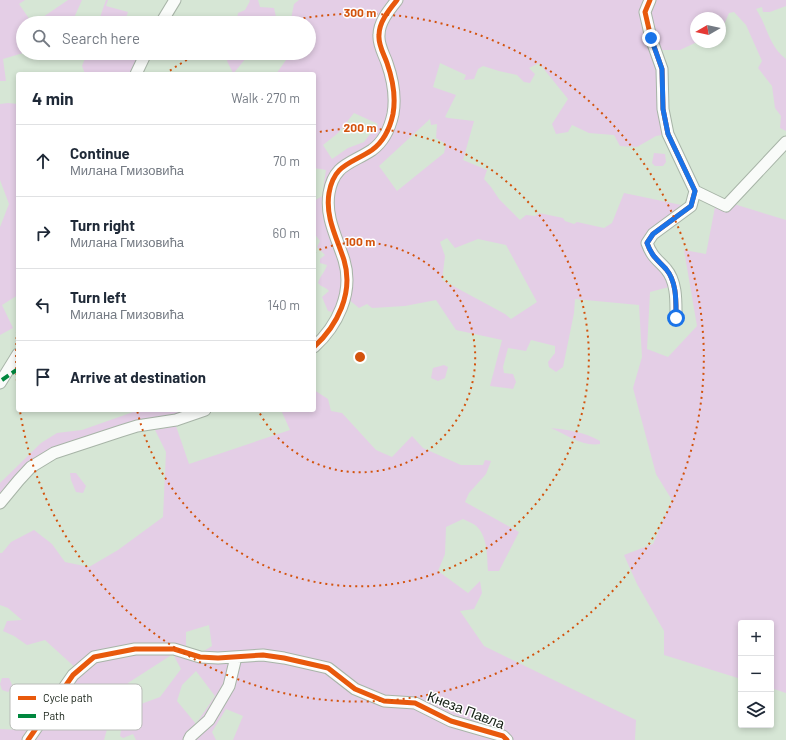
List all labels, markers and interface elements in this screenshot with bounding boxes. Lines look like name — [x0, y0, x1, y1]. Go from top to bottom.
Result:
text: 300 m — [344, 5, 376, 19]
north arrow — [690, 12, 726, 48]
search box — [16, 16, 316, 60]
icon: search — [30, 27, 52, 49]
text: Search here — [62, 29, 140, 47]
route end — [642, 29, 660, 47]
text: 4 min — [32, 88, 74, 108]
text: Walk · 270 m — [231, 90, 300, 106]
text: 200 m — [344, 120, 376, 134]
text: Continue — [70, 144, 130, 162]
icon: ahead — [32, 150, 54, 172]
text: 70 m — [273, 153, 300, 169]
text: Милана Гмизовића — [70, 162, 184, 178]
text: Turn right — [70, 216, 135, 234]
icon: right — [32, 222, 54, 244]
text: 60 m — [273, 225, 300, 241]
text: Милана Гмизовића — [70, 234, 184, 250]
text: 100 m — [345, 234, 375, 248]
text: Turn left — [70, 288, 126, 306]
icon: left — [32, 294, 54, 316]
text: 140 m — [268, 297, 300, 313]
text: Милана Гмизовића — [70, 306, 184, 322]
route start — [667, 309, 685, 327]
centre of rings — [353, 350, 367, 364]
icon: arrive — [32, 366, 54, 388]
text: Arrive at destination — [70, 368, 206, 386]
map controls — [738, 620, 774, 728]
button: + — [738, 620, 774, 656]
button: − — [738, 656, 774, 692]
legend — [10, 684, 142, 730]
street label: Кнеза Павла — [425, 687, 507, 732]
text: Cycle path — [43, 691, 93, 704]
button: layers — [738, 692, 774, 728]
text: Path — [43, 709, 65, 722]

